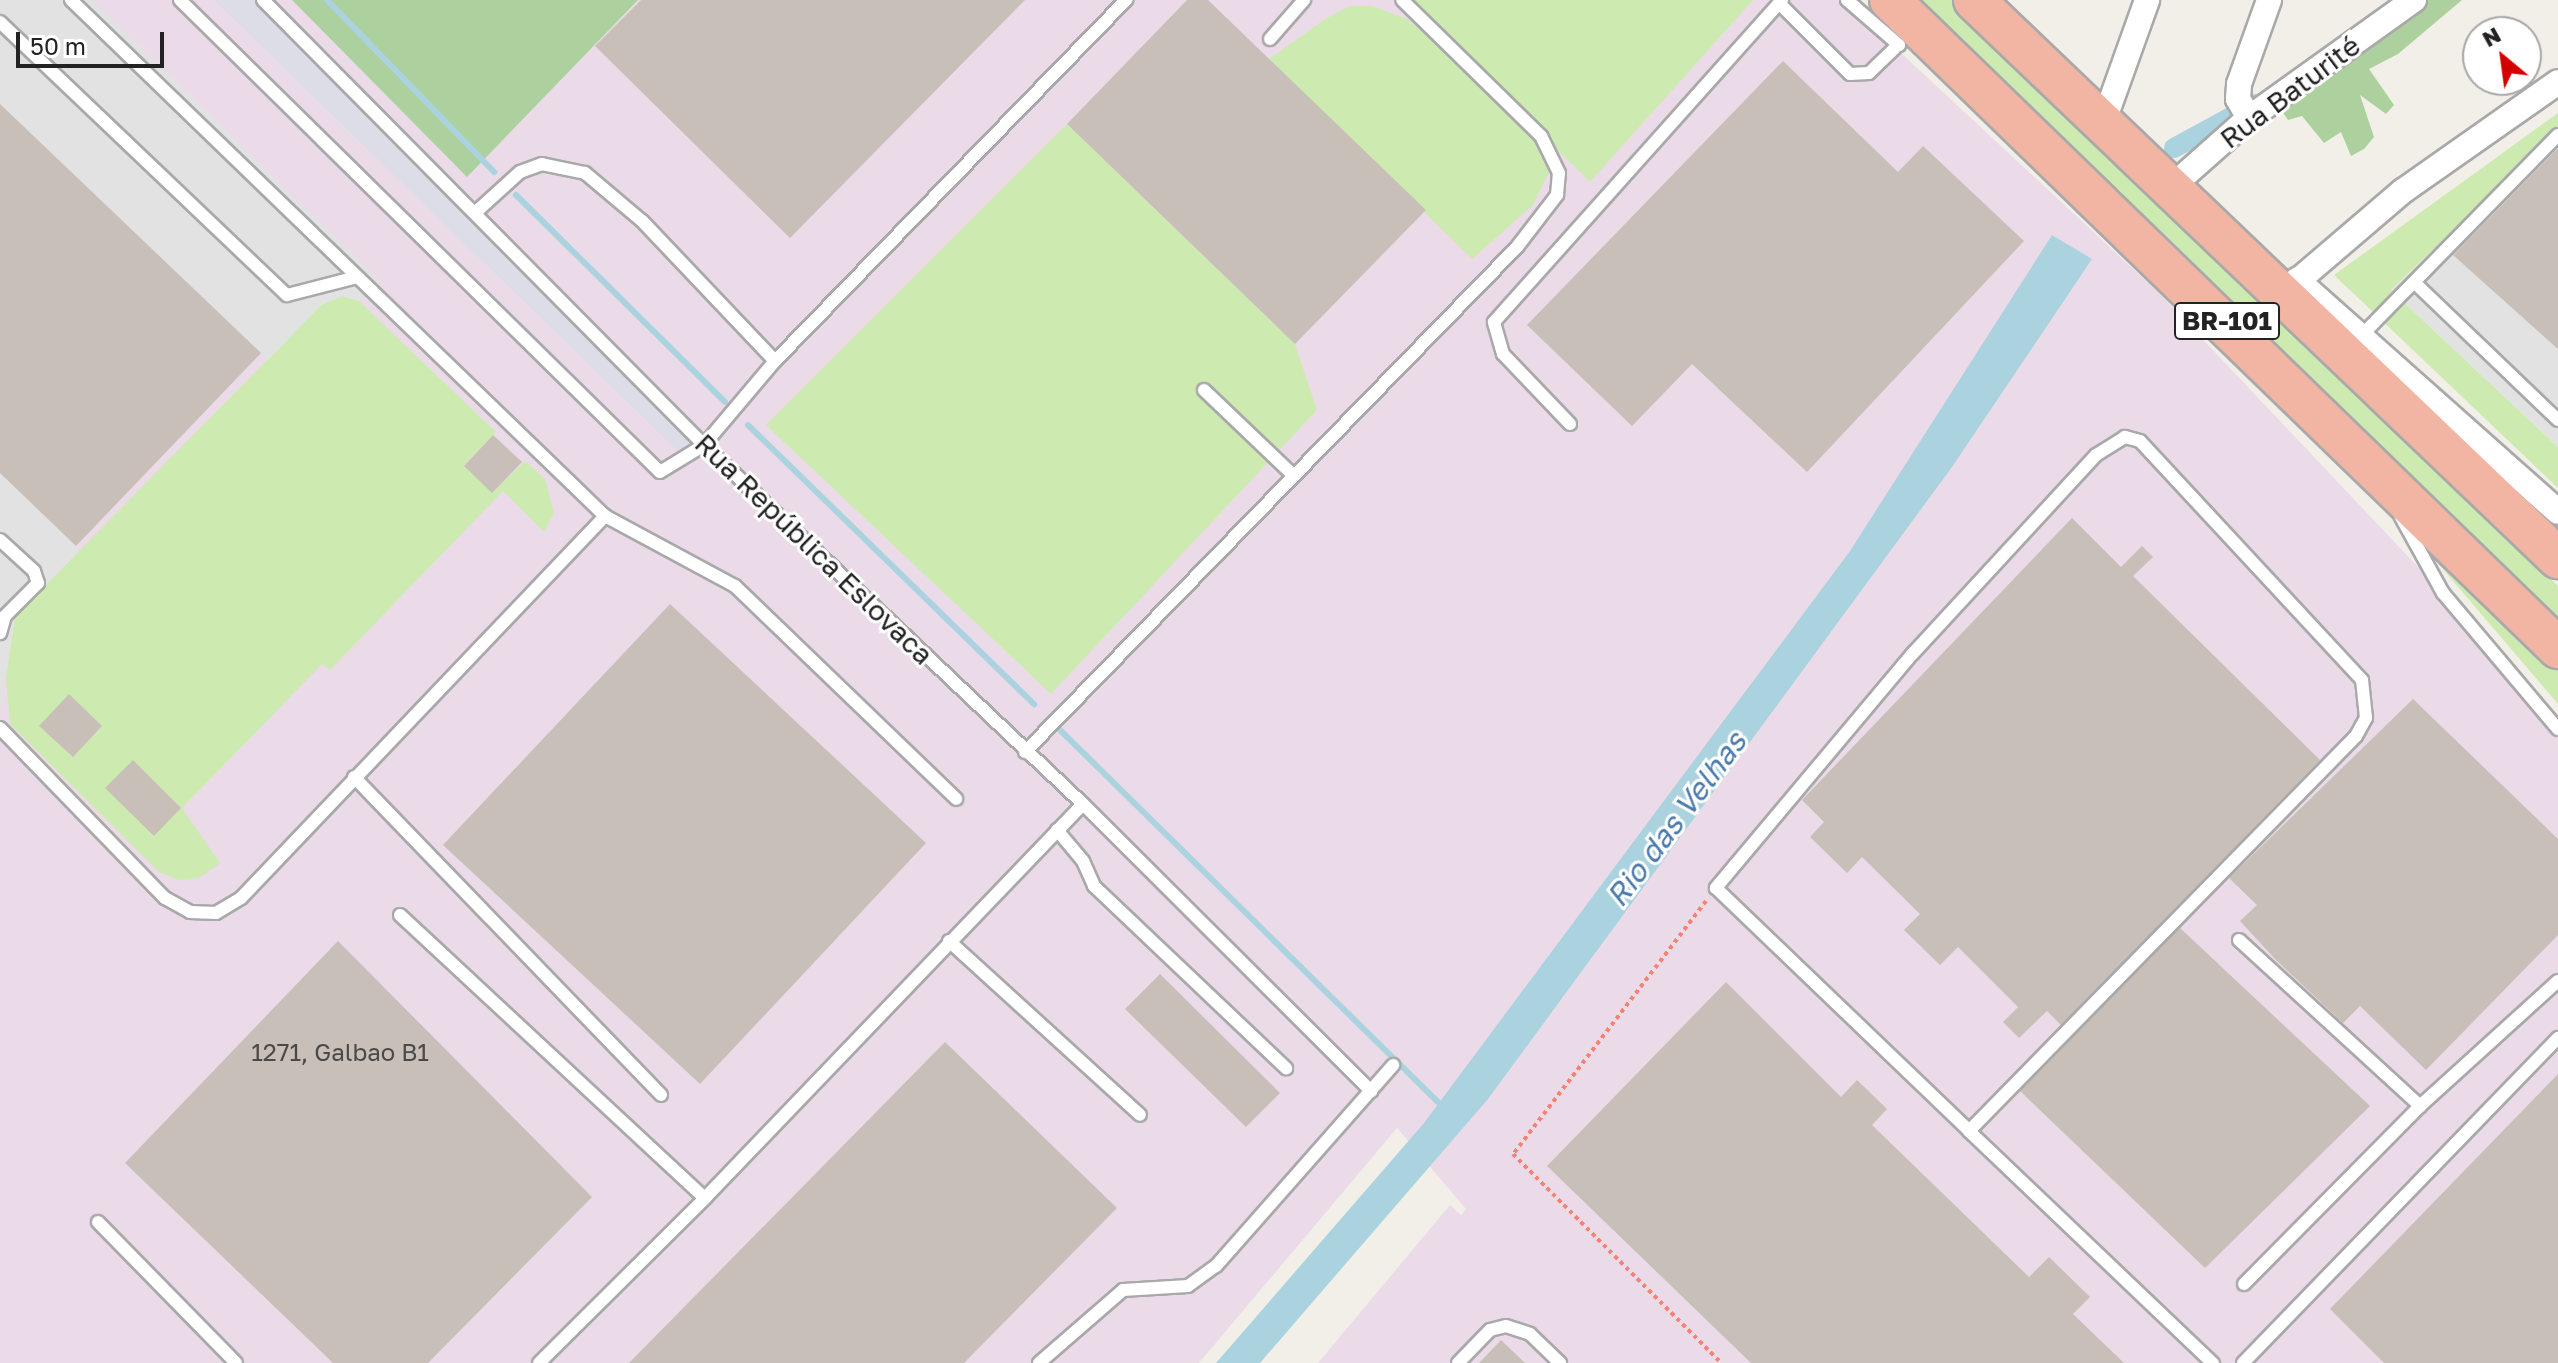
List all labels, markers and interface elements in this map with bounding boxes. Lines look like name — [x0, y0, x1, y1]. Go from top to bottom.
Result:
scale bar — [20, 16, 168, 66]
north arrow — [2462, 16, 2542, 96]
text: N — [2477, 20, 2505, 52]
street label: Rua Baturité — [2213, 28, 2367, 156]
text: 50 m — [30, 31, 86, 60]
road number: BR-101 — [2173, 299, 2281, 343]
street label: Rua República Eslovaca — [688, 427, 940, 671]
water label: Rio das Velhas — [1599, 725, 1753, 913]
house number: 1271, Galbao B1 — [251, 1038, 429, 1066]

